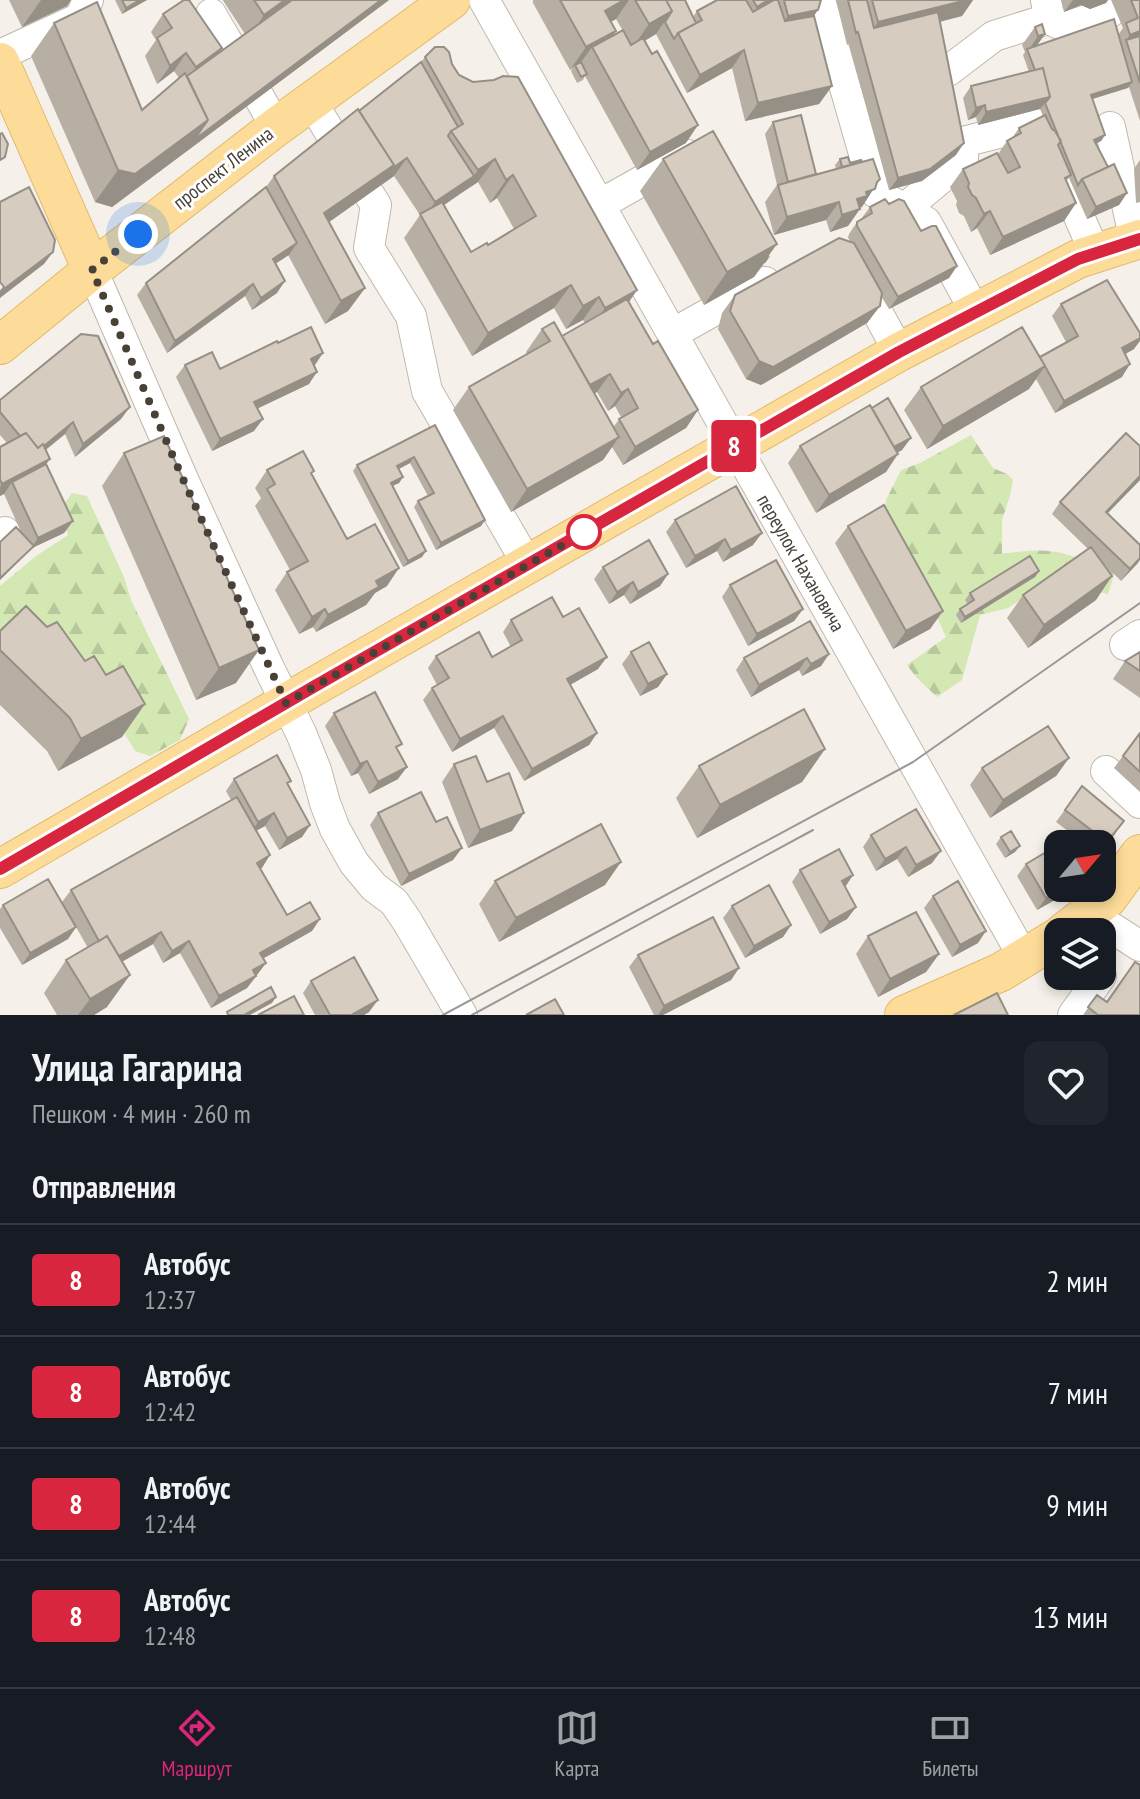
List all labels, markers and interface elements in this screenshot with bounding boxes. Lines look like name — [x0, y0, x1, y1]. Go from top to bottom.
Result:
street label: проспект Ленина — [168, 121, 278, 215]
your location — [118, 214, 158, 254]
line badge: 8 — [708, 420, 760, 472]
text: 8 — [727, 427, 741, 464]
street label: переулок Нахановича — [751, 490, 851, 636]
unlabelled marker — [567, 515, 601, 549]
north arrow — [1044, 830, 1116, 902]
map controls — [1044, 830, 1116, 990]
button: layers — [1044, 918, 1116, 990]
button: heart — [1024, 1041, 1108, 1125]
text: Улица Гагарина — [32, 1042, 242, 1091]
text: Пешком · 4 мин · 260 m — [32, 1097, 251, 1130]
text: Отправления — [32, 1167, 176, 1206]
text: Автобус — [144, 1244, 231, 1283]
text: 8 — [69, 1261, 83, 1298]
text: 2 мин — [1046, 1261, 1108, 1300]
text: 12:37 — [144, 1283, 196, 1316]
text: Автобус — [144, 1356, 231, 1395]
text: 8 — [69, 1373, 83, 1410]
text: 7 мин — [1048, 1373, 1108, 1412]
text: 12:42 — [144, 1395, 196, 1428]
text: Автобус — [144, 1468, 231, 1507]
text: 8 — [69, 1485, 83, 1522]
text: 9 мин — [1046, 1485, 1108, 1524]
text: 12:44 — [144, 1507, 196, 1540]
text: Автобус — [144, 1580, 231, 1619]
text: 8 — [69, 1597, 83, 1634]
text: 13 мин — [1033, 1597, 1108, 1636]
text: 12:48 — [144, 1619, 196, 1652]
tab: Маршрут — [161, 1706, 232, 1782]
tab: Карта — [555, 1706, 599, 1782]
tab: Билеты — [922, 1706, 979, 1782]

